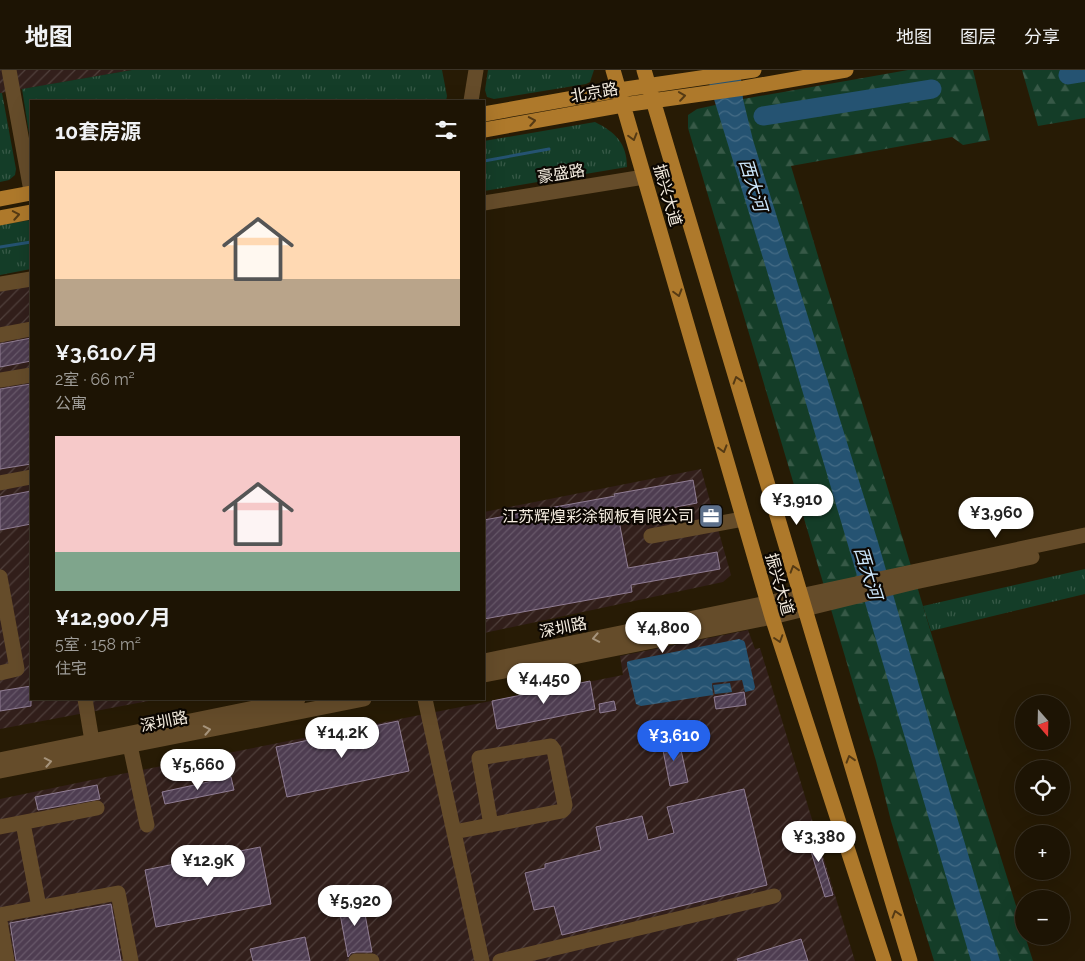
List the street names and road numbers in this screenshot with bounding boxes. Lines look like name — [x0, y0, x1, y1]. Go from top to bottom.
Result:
street label: 北京路 — [569, 79, 619, 106]
street label: 豪盛路 — [536, 160, 586, 187]
street label: 振兴大道 — [650, 162, 685, 229]
street label: 振兴大道 — [762, 551, 797, 618]
street label: 深圳路 — [538, 614, 588, 641]
street label: 深圳路 — [139, 708, 189, 735]

